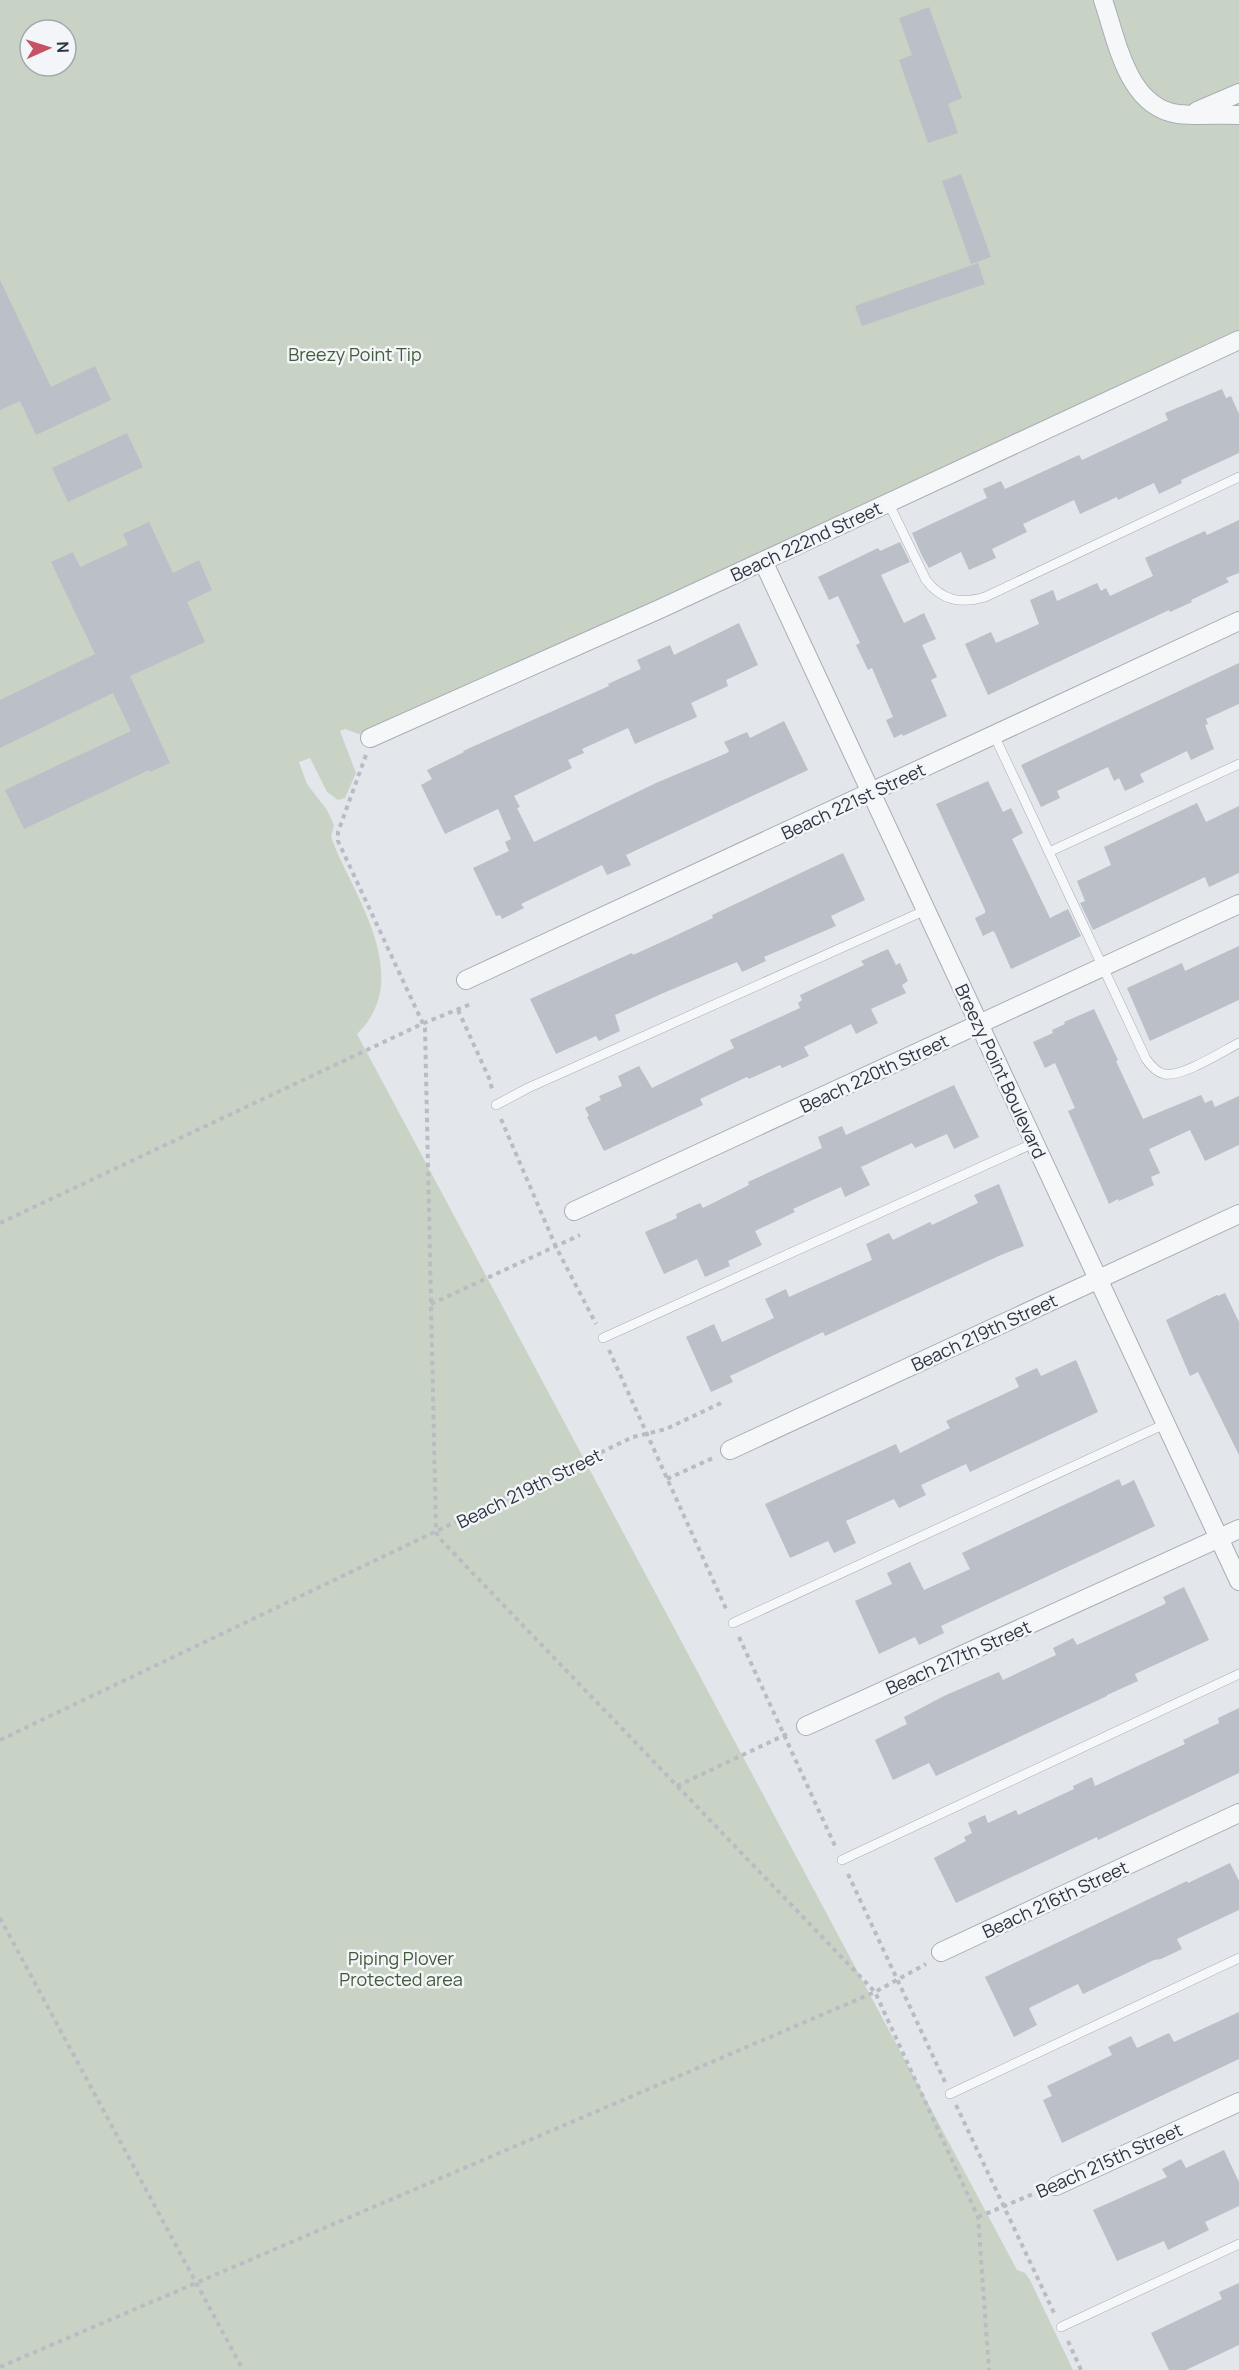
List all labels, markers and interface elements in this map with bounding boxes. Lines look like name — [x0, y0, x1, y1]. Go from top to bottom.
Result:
north arrow — [18, 18, 78, 78]
text: N — [52, 41, 74, 54]
park label: Breezy Point Tip — [288, 342, 422, 366]
street label: Beach 222nd Street — [727, 495, 885, 587]
street label: Beach 221st Street — [777, 757, 929, 845]
street label: Breezy Point Boulevard — [950, 980, 1052, 1162]
street label: Beach 220th Street — [796, 1028, 952, 1118]
street label: Beach 219th Street — [907, 1288, 1061, 1376]
street label: Beach 219th Street — [453, 1442, 605, 1534]
street label: Beach 217th Street — [882, 1614, 1034, 1700]
street label: Beach 216th Street — [978, 1855, 1132, 1943]
park label: Piping Plover Protected area — [339, 1946, 463, 1991]
street label: Beach 215th Street — [1032, 2117, 1186, 2203]

